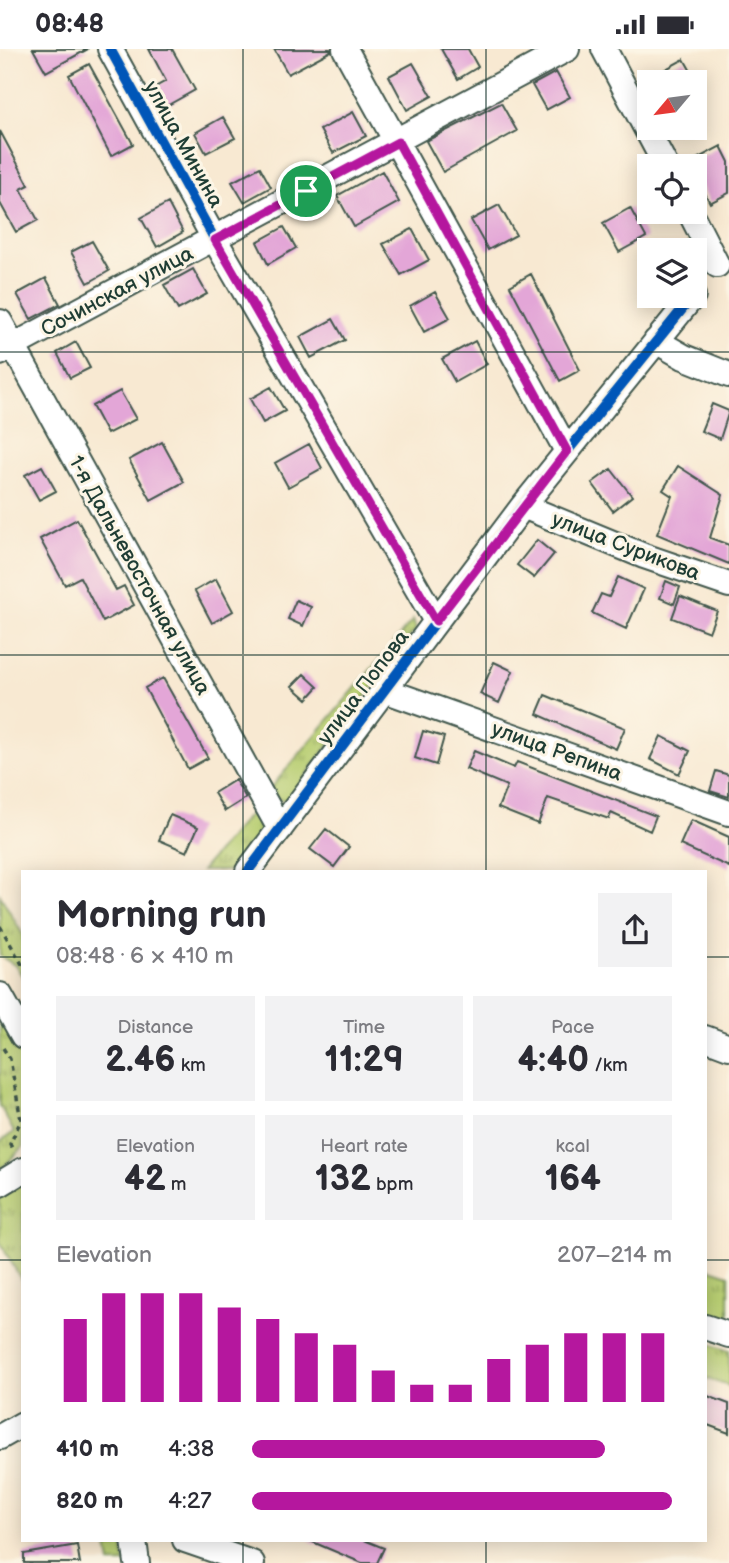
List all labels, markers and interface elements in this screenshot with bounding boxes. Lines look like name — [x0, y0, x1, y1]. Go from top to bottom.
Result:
text: 08:48 — [35, 9, 104, 40]
north arrow — [637, 70, 707, 140]
map controls — [637, 70, 707, 308]
street label: улица Минина — [138, 77, 229, 212]
button: locate — [637, 154, 707, 224]
pin — [276, 161, 336, 221]
icon: arrive — [287, 172, 325, 210]
button: layers — [637, 238, 707, 308]
street label: Сочинская улица — [37, 241, 198, 342]
street label: 1-я Дальневосточная улица — [63, 451, 216, 700]
street label: улица Сурикова — [548, 507, 704, 586]
street label: улица Попова — [312, 625, 415, 750]
street label: улица Репина — [488, 716, 626, 787]
text: Morning run — [56, 893, 267, 938]
button: share — [598, 893, 672, 967]
text: 08:48 · 6 × 410 m — [56, 942, 233, 970]
text: Distance — [117, 1016, 193, 1039]
text: Time — [343, 1016, 385, 1039]
text: Pace — [551, 1016, 594, 1039]
text: 2.46 — [105, 1039, 176, 1082]
text: 11:29 — [324, 1039, 404, 1082]
text: 4:40 — [518, 1039, 589, 1082]
text: km — [176, 1054, 206, 1077]
text: /km — [589, 1054, 628, 1077]
text: Elevation — [116, 1135, 195, 1158]
text: Heart rate — [320, 1135, 408, 1158]
text: kcal — [556, 1135, 590, 1158]
text: 42 — [124, 1158, 166, 1201]
text: 132 — [315, 1158, 371, 1201]
text: 164 — [544, 1158, 601, 1201]
text: m — [166, 1173, 187, 1196]
text: bpm — [371, 1173, 413, 1196]
text: Elevation — [56, 1241, 152, 1269]
text: 207–214 m — [557, 1241, 672, 1269]
text: 410 m — [56, 1435, 119, 1463]
text: 4:38 — [168, 1435, 214, 1463]
text: 820 m — [56, 1487, 123, 1515]
text: 4:27 — [168, 1487, 212, 1515]

